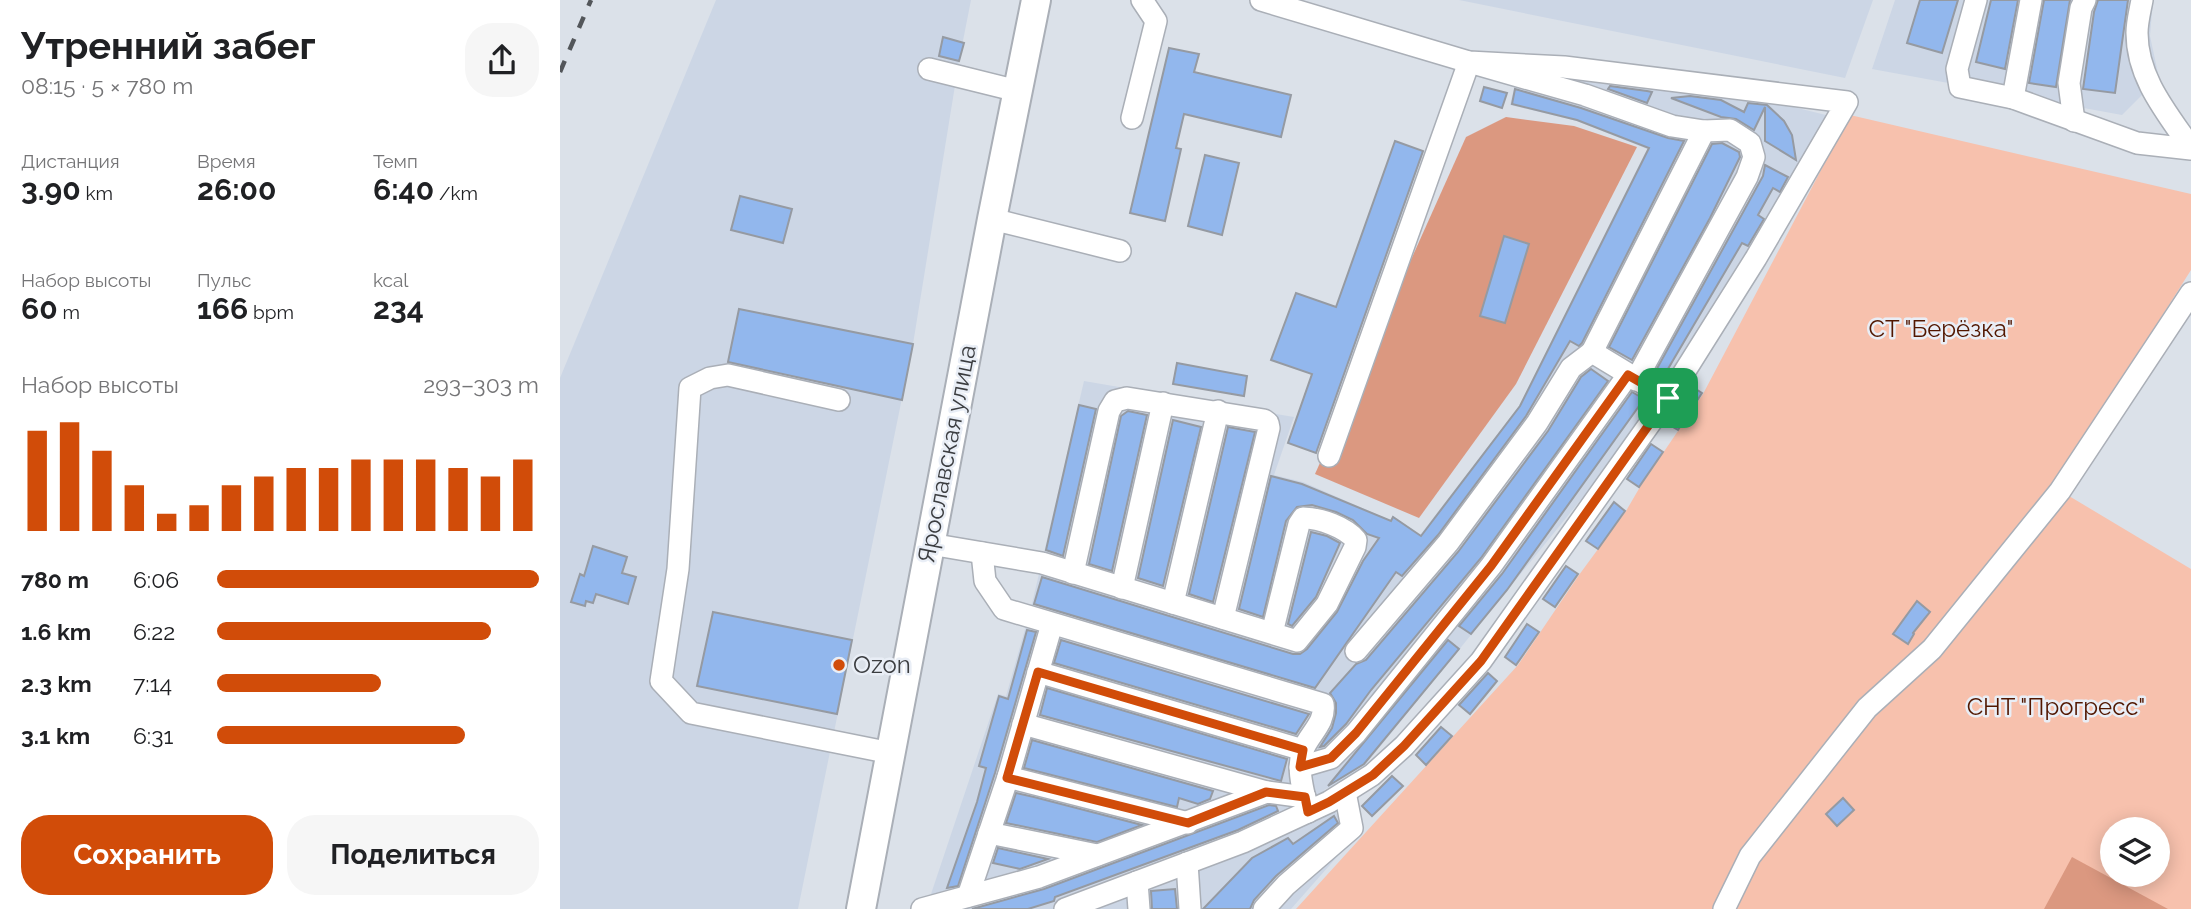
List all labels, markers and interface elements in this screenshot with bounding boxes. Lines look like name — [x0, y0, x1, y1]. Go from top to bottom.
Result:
text: Утренний забег — [21, 23, 316, 68]
button: share — [465, 23, 539, 97]
text: 08:15 · 5 × 780 m — [21, 72, 193, 99]
text: Дистанция — [21, 150, 120, 172]
text: Время — [197, 150, 256, 172]
text: Темп — [373, 150, 418, 172]
text: 3.90 — [21, 172, 81, 207]
text: 26:00 — [197, 172, 276, 207]
text: 6:40 — [373, 172, 434, 207]
text: km — [81, 182, 113, 204]
text: /km — [434, 182, 478, 204]
text: Набор высоты — [21, 269, 151, 291]
text: Пульс — [197, 269, 251, 291]
text: kcal — [373, 269, 409, 291]
text: 60 — [21, 291, 58, 326]
text: 166 — [197, 291, 248, 326]
text: 234 — [373, 291, 424, 326]
text: m — [58, 301, 80, 323]
text: bpm — [248, 301, 294, 323]
park label: СТ "Берёзка" — [1869, 314, 2013, 343]
street label: Ярославская улица — [911, 342, 982, 565]
pin — [1638, 368, 1698, 428]
text: Набор высоты — [21, 371, 179, 398]
text: 293–303 m — [423, 371, 539, 398]
icon: arrive — [1649, 379, 1687, 417]
text: 780 m — [21, 566, 89, 593]
text: 6:06 — [133, 566, 179, 593]
text: 1.6 km — [21, 618, 91, 645]
text: 6:22 — [133, 618, 175, 645]
place label: Ozon — [853, 650, 911, 679]
marker: Ozon — [831, 657, 847, 673]
text: 2.3 km — [21, 670, 92, 697]
text: 7:14 — [133, 670, 172, 697]
park label: СНТ "Прогресс" — [1967, 692, 2145, 721]
text: 3.1 km — [21, 722, 90, 749]
text: 6:31 — [133, 722, 173, 749]
button: Сохранить — [21, 815, 273, 895]
button: Поделиться — [287, 815, 539, 895]
map controls — [2100, 817, 2170, 887]
button: layers — [2100, 817, 2170, 887]

